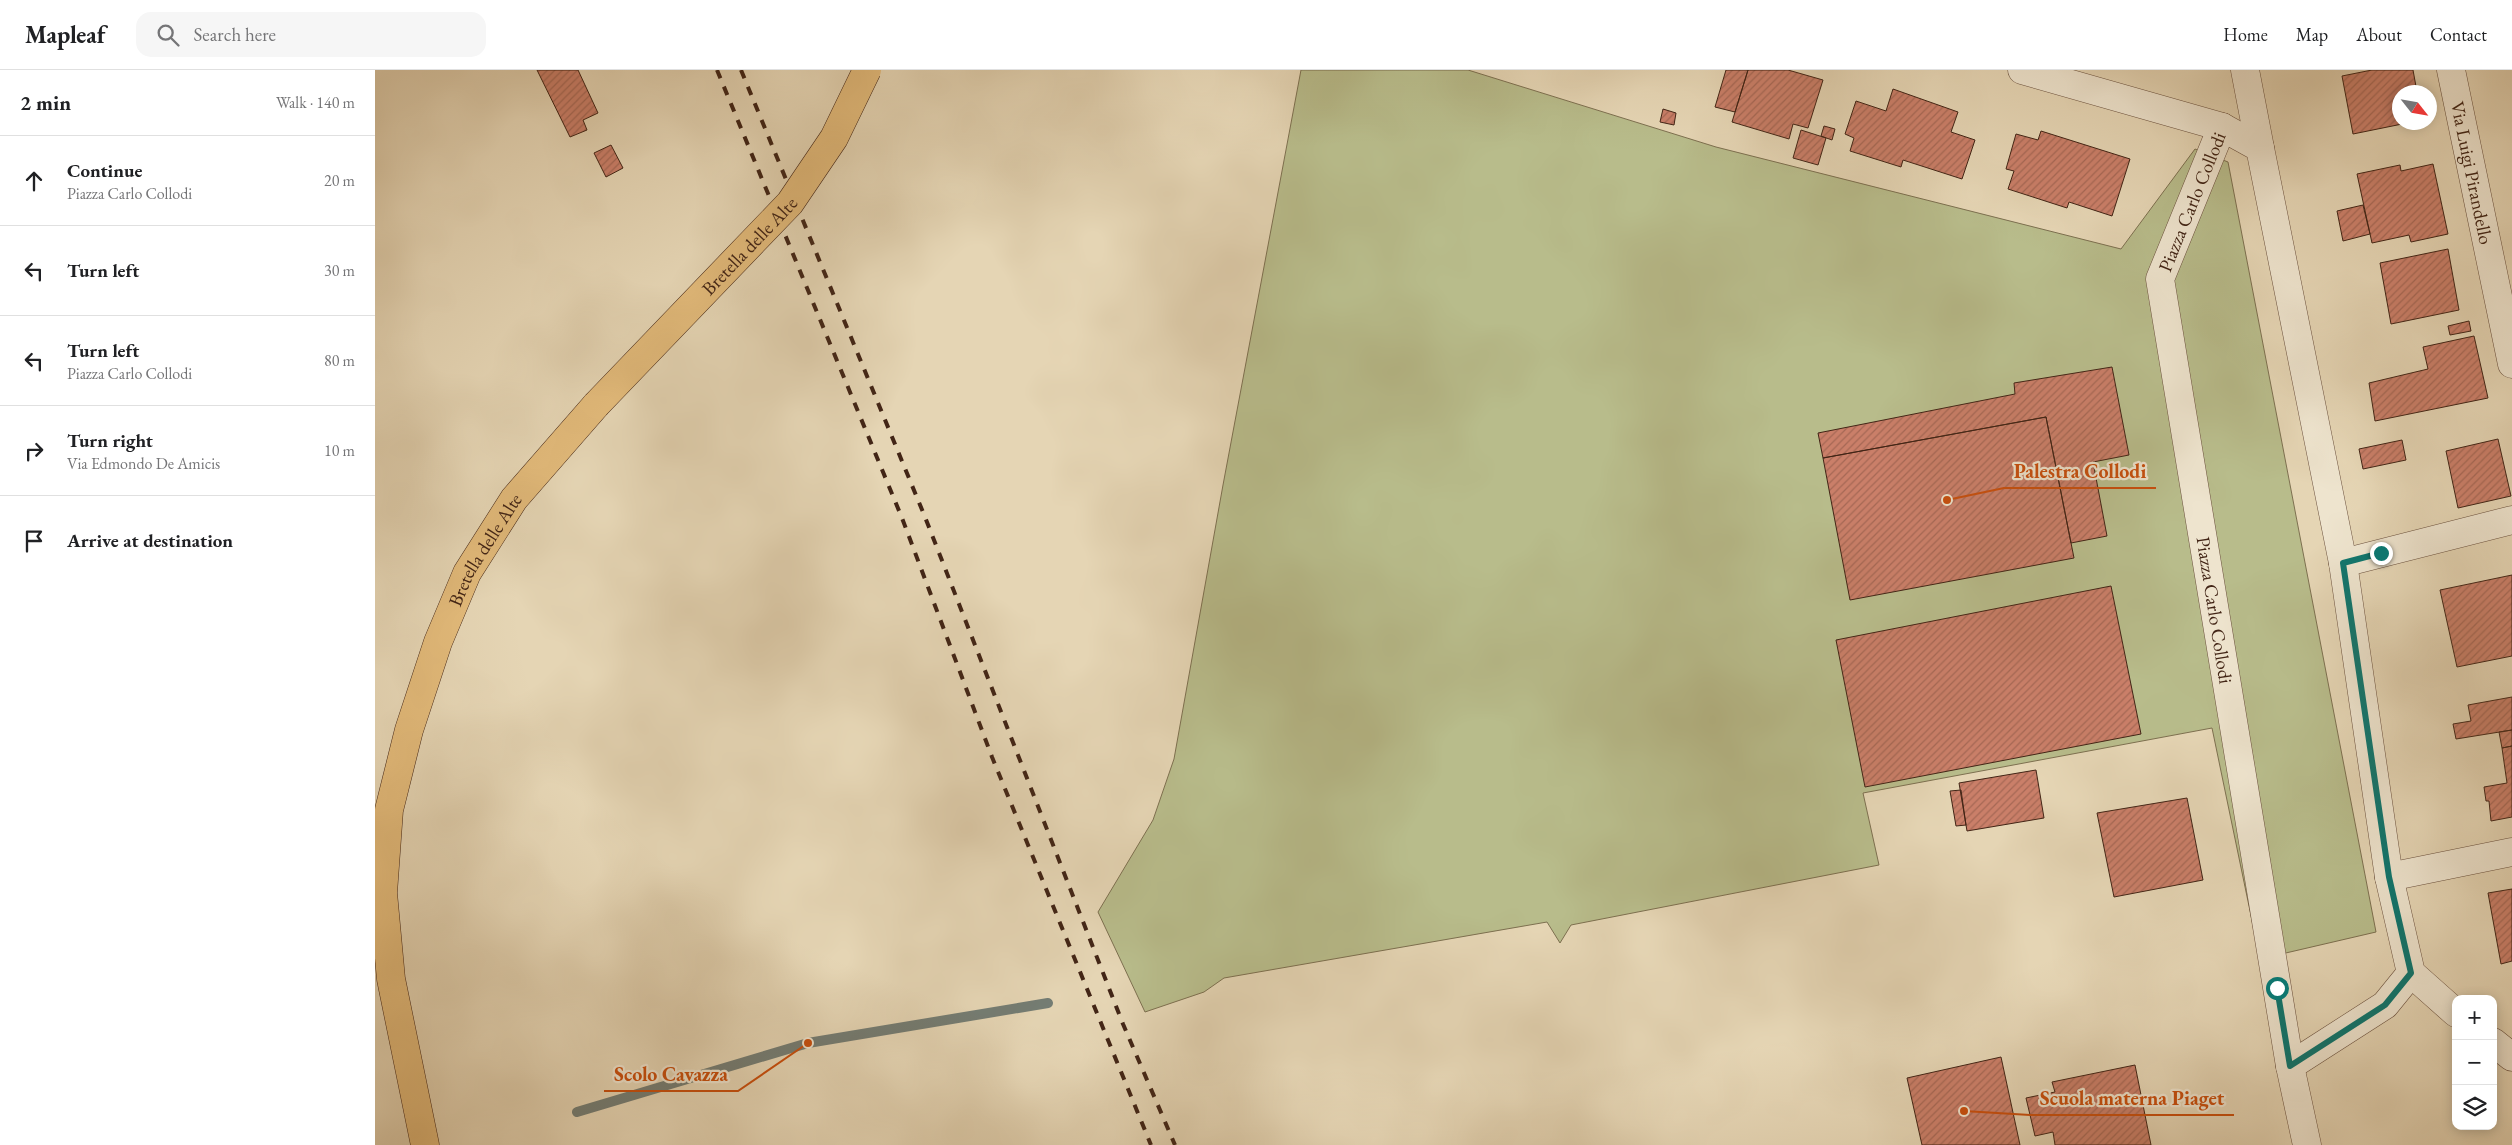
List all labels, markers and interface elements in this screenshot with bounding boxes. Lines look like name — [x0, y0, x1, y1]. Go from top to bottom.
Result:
search box — [136, 12, 486, 57]
text: Mapleaf — [25, 19, 106, 50]
icon: search — [154, 21, 182, 49]
text: Search here — [194, 22, 276, 47]
text: Home — [2223, 23, 2268, 46]
text: Map — [2296, 23, 2328, 46]
text: About — [2356, 23, 2402, 46]
text: Contact — [2430, 23, 2487, 46]
north arrow — [2392, 85, 2437, 130]
text: 2 min — [20, 89, 71, 116]
text: Walk · 140 m — [276, 92, 355, 113]
street label: Via Luigi Pirandello — [2445, 99, 2499, 247]
street label: Piazza Carlo Collodi — [2152, 128, 2232, 275]
text: Continue — [67, 158, 142, 183]
icon: ahead — [20, 167, 48, 195]
text: 20 m — [324, 170, 355, 191]
text: Piazza Carlo Collodi — [67, 183, 192, 204]
street label: Bretella delle Alte — [696, 192, 803, 301]
icon: left — [20, 257, 48, 285]
text: Turn left — [67, 258, 139, 283]
text: 30 m — [324, 260, 355, 281]
text: Turn left — [67, 338, 139, 363]
icon: left — [20, 347, 48, 375]
text: 80 m — [324, 350, 355, 371]
text: Piazza Carlo Collodi — [67, 363, 192, 384]
text: Turn right — [67, 428, 153, 453]
icon: right — [20, 437, 48, 465]
text: 10 m — [324, 440, 355, 461]
text: Via Edmondo De Amicis — [67, 453, 220, 474]
callout: Palestra Collodi — [2004, 453, 2156, 488]
text: Palestra Collodi — [2014, 458, 2146, 484]
street label: Bretella delle Alte — [442, 487, 527, 610]
icon: arrive — [20, 527, 48, 555]
text: Arrive at destination — [67, 528, 233, 553]
street label: Piazza Carlo Collodi — [2191, 535, 2239, 686]
route end — [2370, 542, 2393, 565]
route start — [2266, 977, 2289, 1000]
map controls — [2452, 995, 2497, 1130]
button: + — [2452, 995, 2497, 1040]
button: − — [2452, 1040, 2497, 1085]
callout: Scolo Cavazza — [604, 1056, 738, 1091]
text: Scolo Cavazza — [614, 1061, 728, 1087]
callout: Scuola materna Piaget — [2030, 1080, 2234, 1115]
text: Scuola materna Piaget — [2040, 1085, 2225, 1111]
button: layers — [2452, 1085, 2497, 1130]

